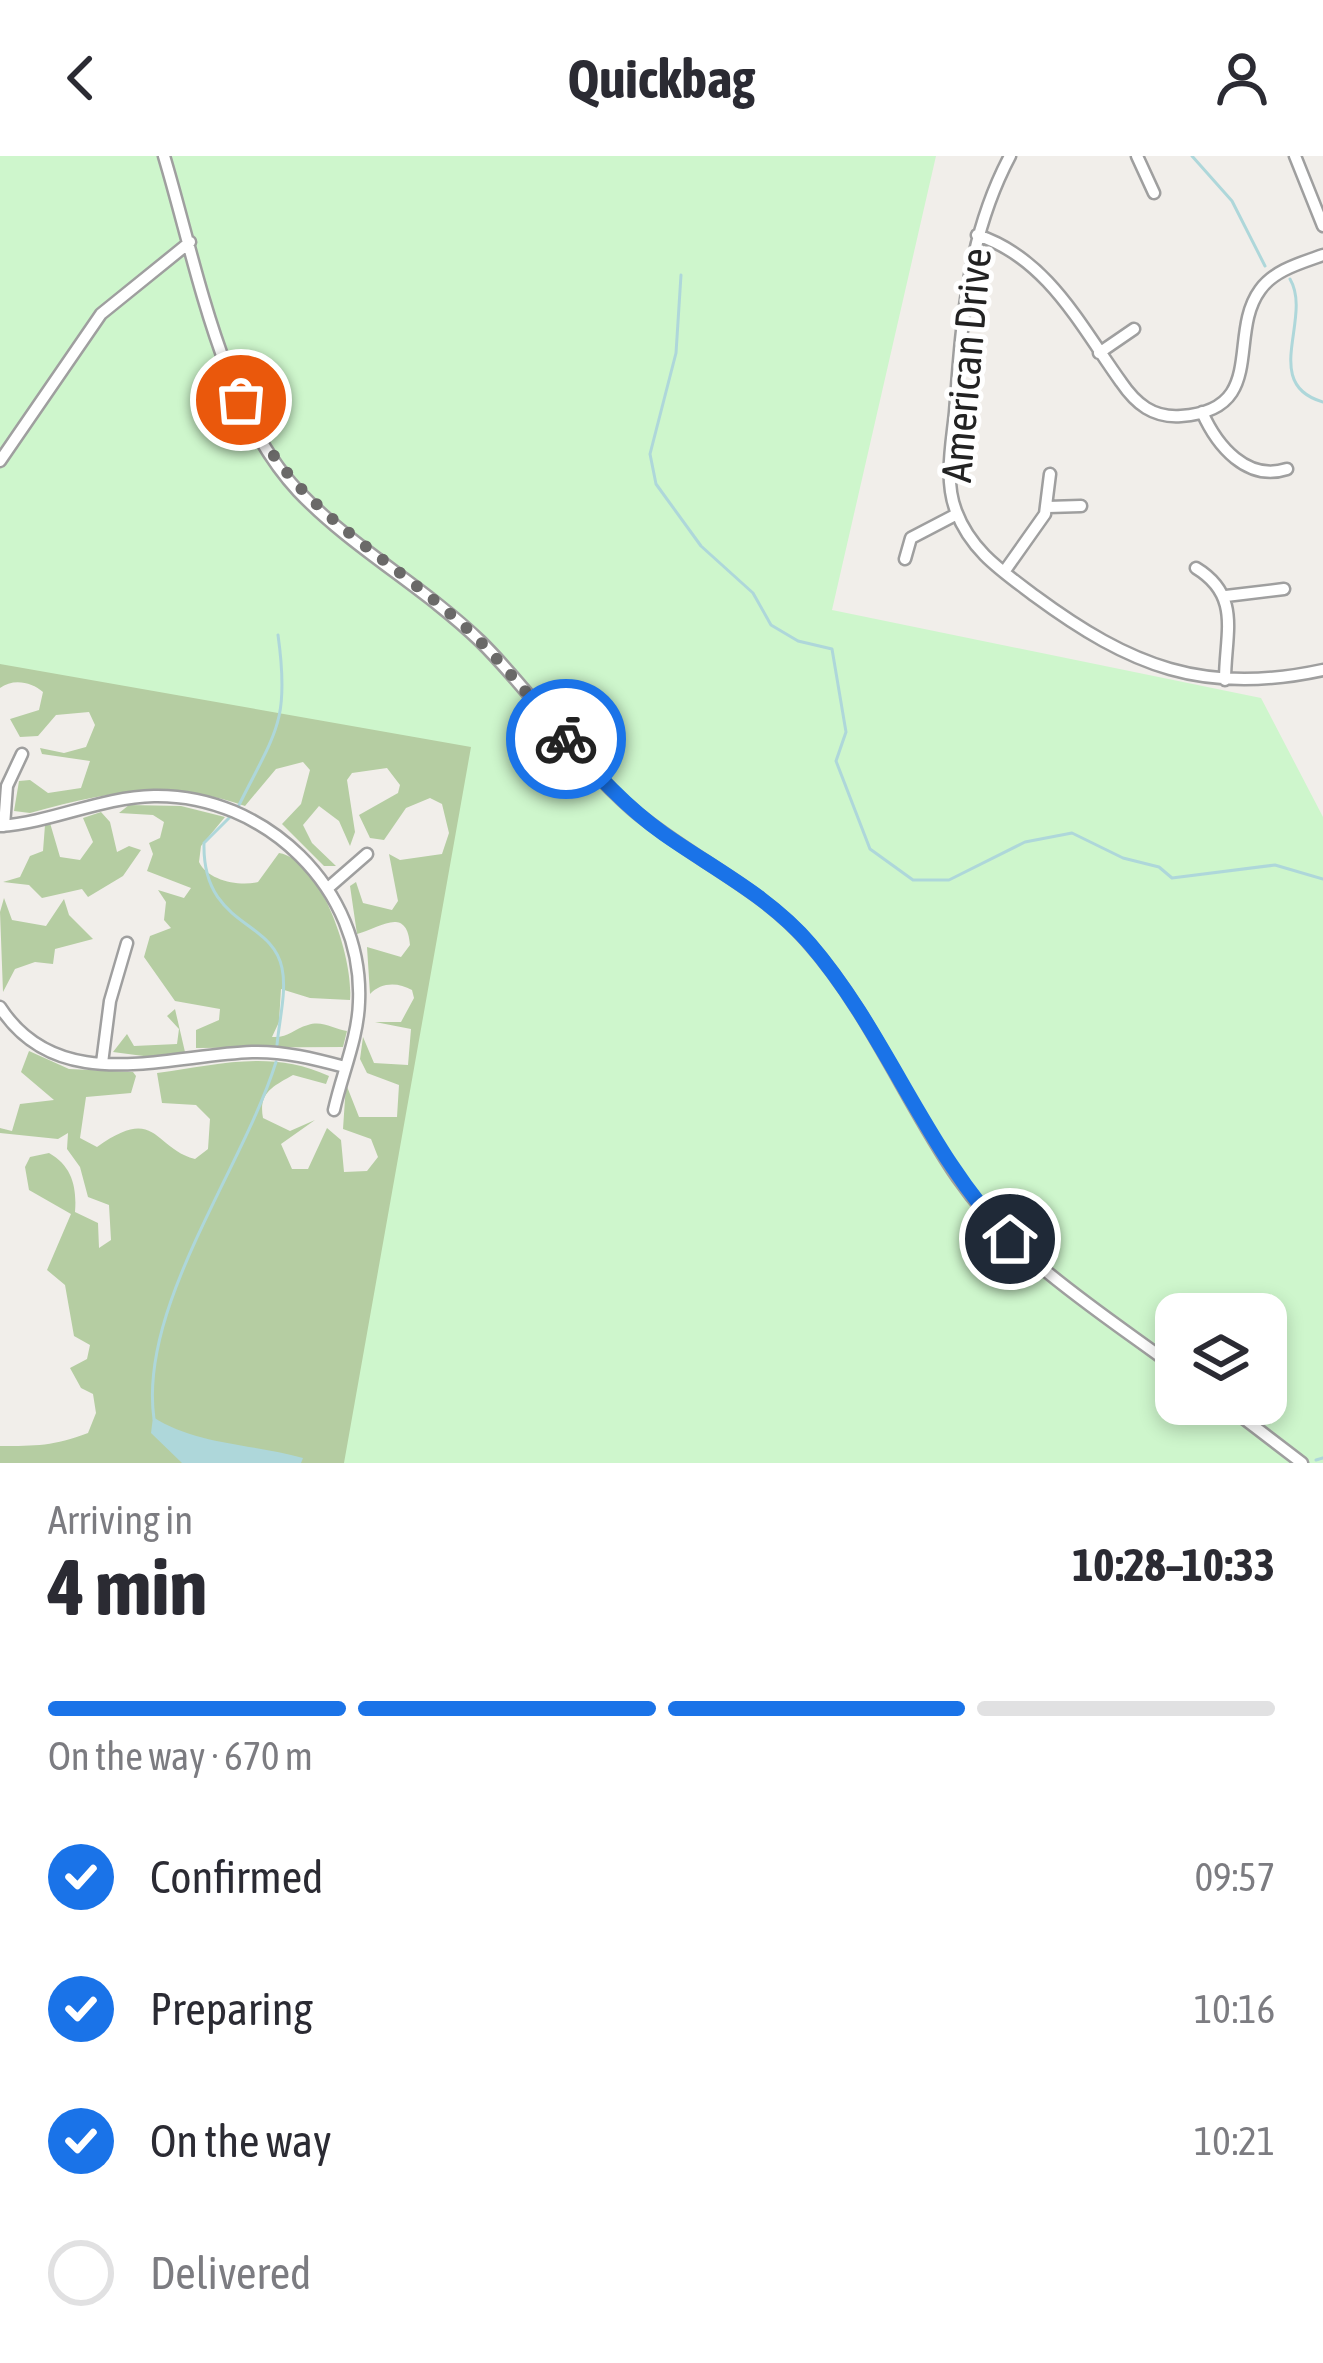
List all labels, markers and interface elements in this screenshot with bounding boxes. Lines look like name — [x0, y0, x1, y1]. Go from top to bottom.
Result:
icon: back — [48, 45, 114, 111]
icon: person — [1209, 45, 1275, 111]
text: Quickbag — [568, 48, 755, 109]
street label: American Drive — [932, 246, 1000, 484]
pin — [190, 349, 292, 451]
icon: bag — [208, 367, 274, 433]
courier — [506, 679, 626, 799]
icon: bike — [533, 706, 599, 772]
pin — [959, 1188, 1061, 1290]
icon: home — [977, 1206, 1043, 1272]
map controls — [1155, 1293, 1287, 1425]
button: layers — [1155, 1293, 1287, 1425]
text: Arriving in — [48, 1498, 193, 1542]
text: 10:28–10:33 — [1072, 1539, 1275, 1591]
text: 4 min — [48, 1542, 207, 1632]
text: On the way · 670 m — [48, 1734, 313, 1778]
icon: check — [48, 1844, 114, 1910]
text: Confirmed — [150, 1851, 323, 1903]
text: 09:57 — [1195, 1855, 1275, 1899]
icon: check — [48, 1976, 114, 2042]
text: Preparing — [150, 1983, 313, 2035]
text: 10:16 — [1194, 1987, 1275, 2031]
icon: check — [48, 2108, 114, 2174]
text: On the way — [150, 2115, 332, 2167]
text: 10:21 — [1194, 2119, 1275, 2163]
text: Delivered — [150, 2247, 311, 2299]

